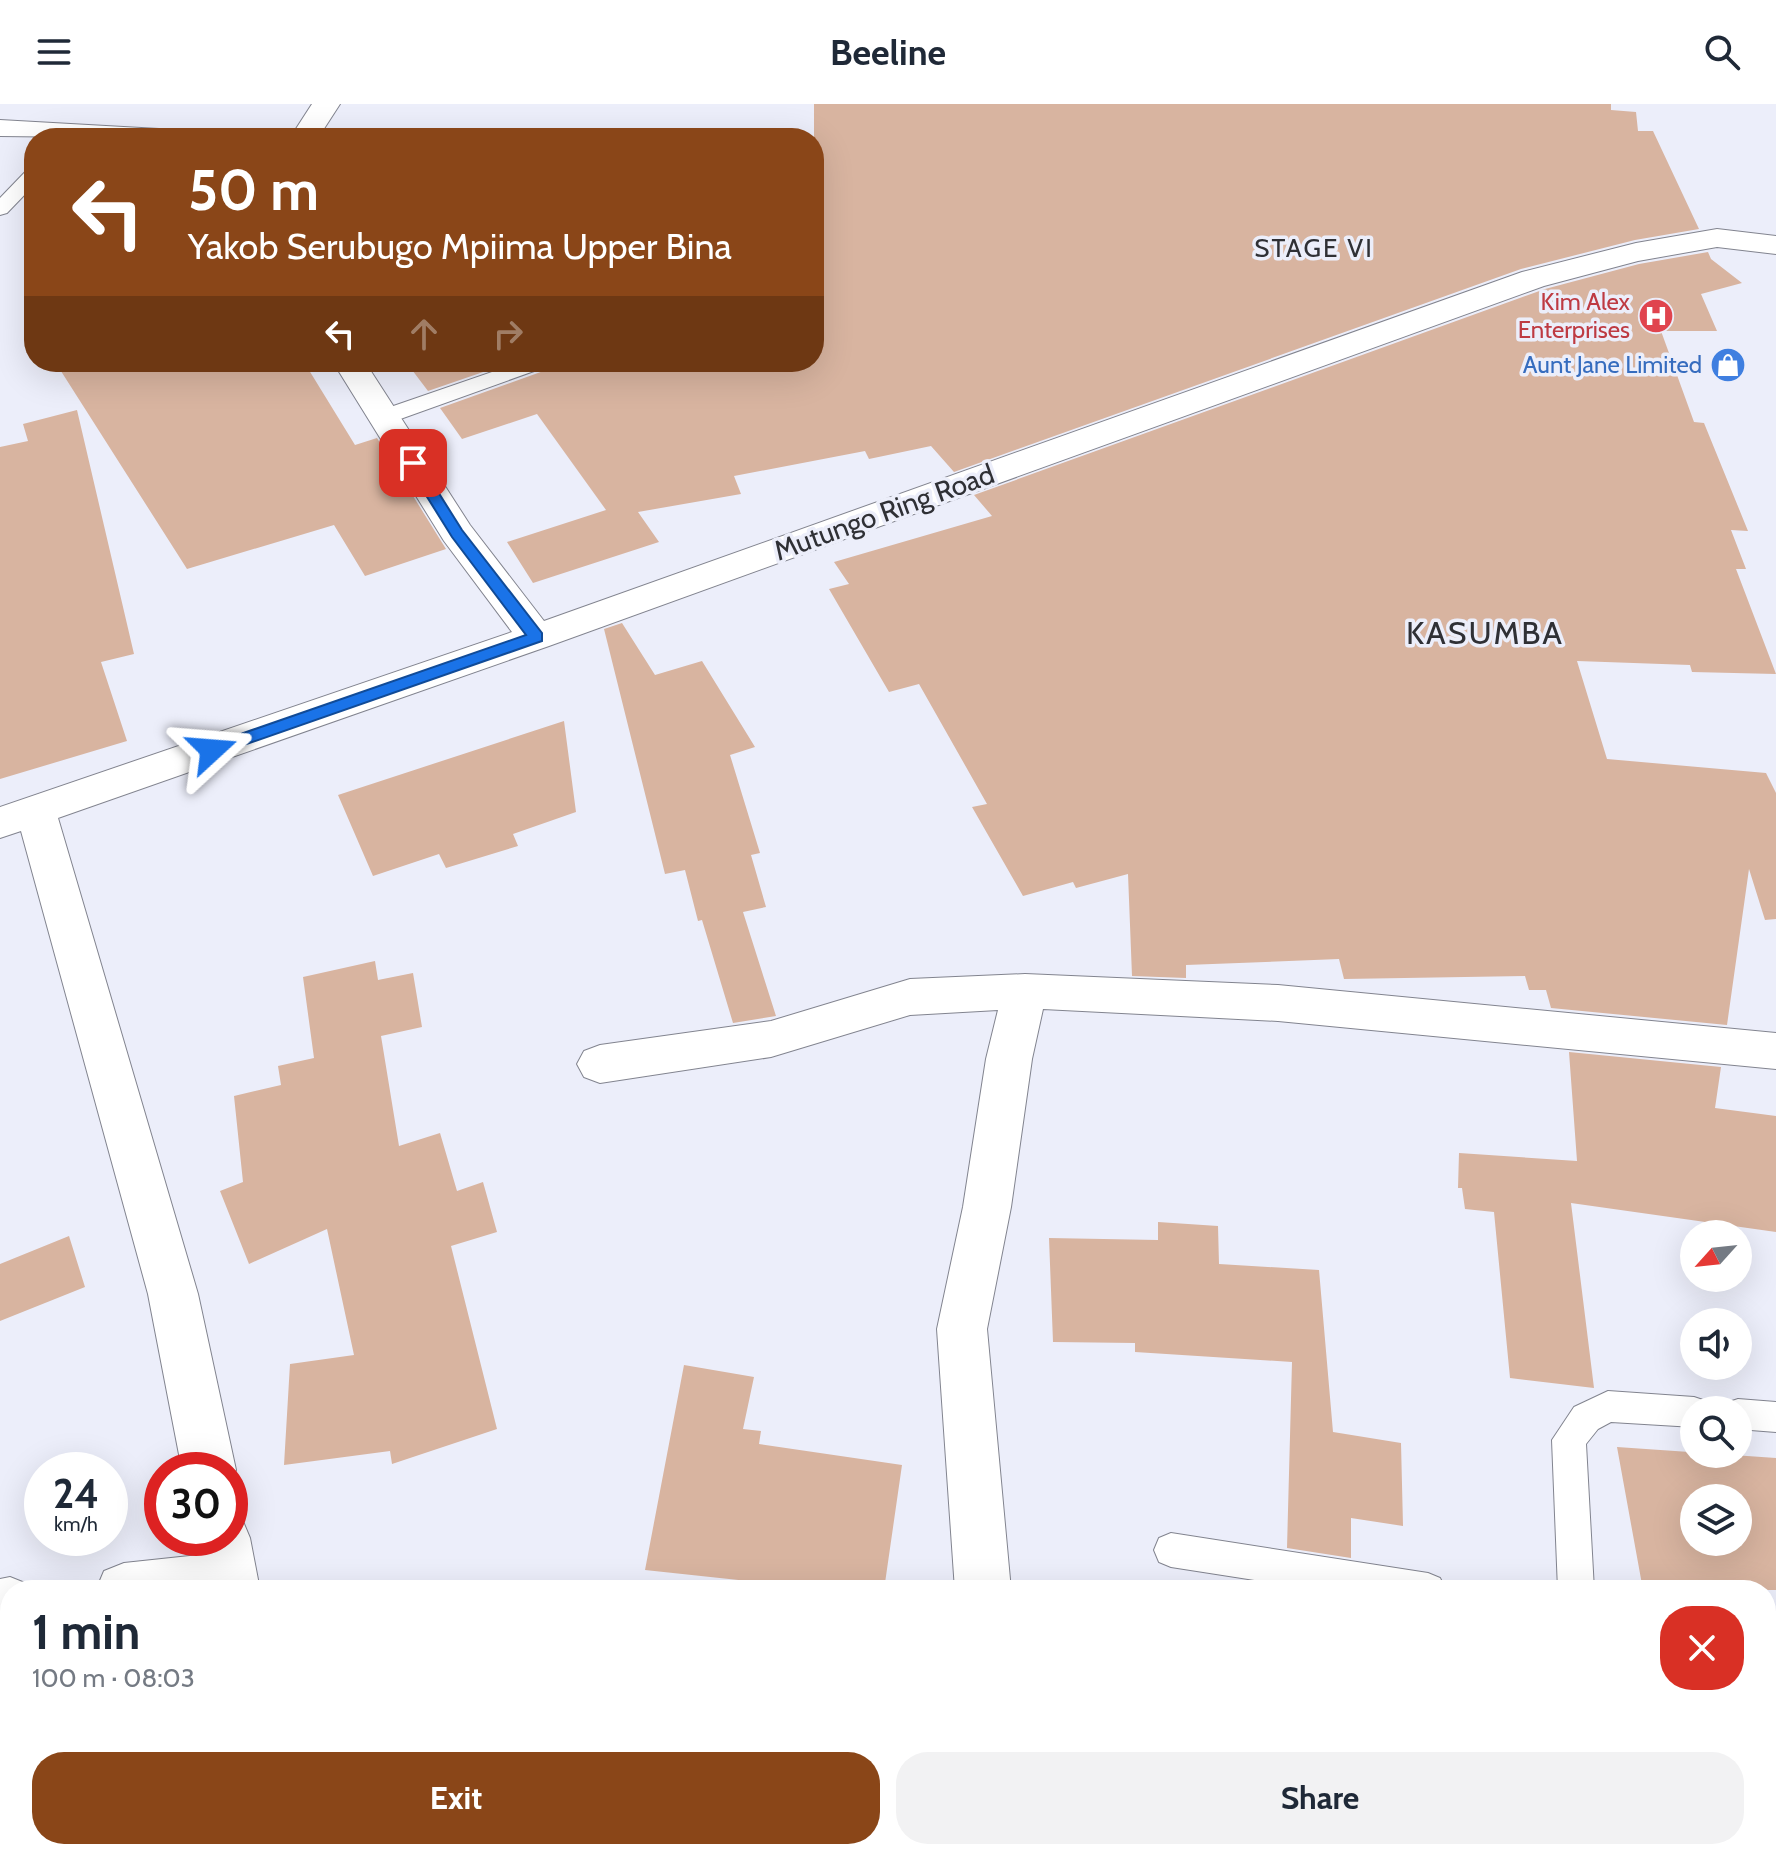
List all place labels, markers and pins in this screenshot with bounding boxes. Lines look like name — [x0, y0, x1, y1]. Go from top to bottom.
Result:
place label: Kim Alex Enterprises — [1518, 287, 1631, 344]
hospital icon: Kim Alex Enterprises — [1637, 297, 1675, 335]
shop icon: Aunt Jane Limited — [1709, 346, 1747, 384]
place label: Aunt Jane Limited — [1523, 350, 1702, 379]
pin — [379, 429, 447, 497]

